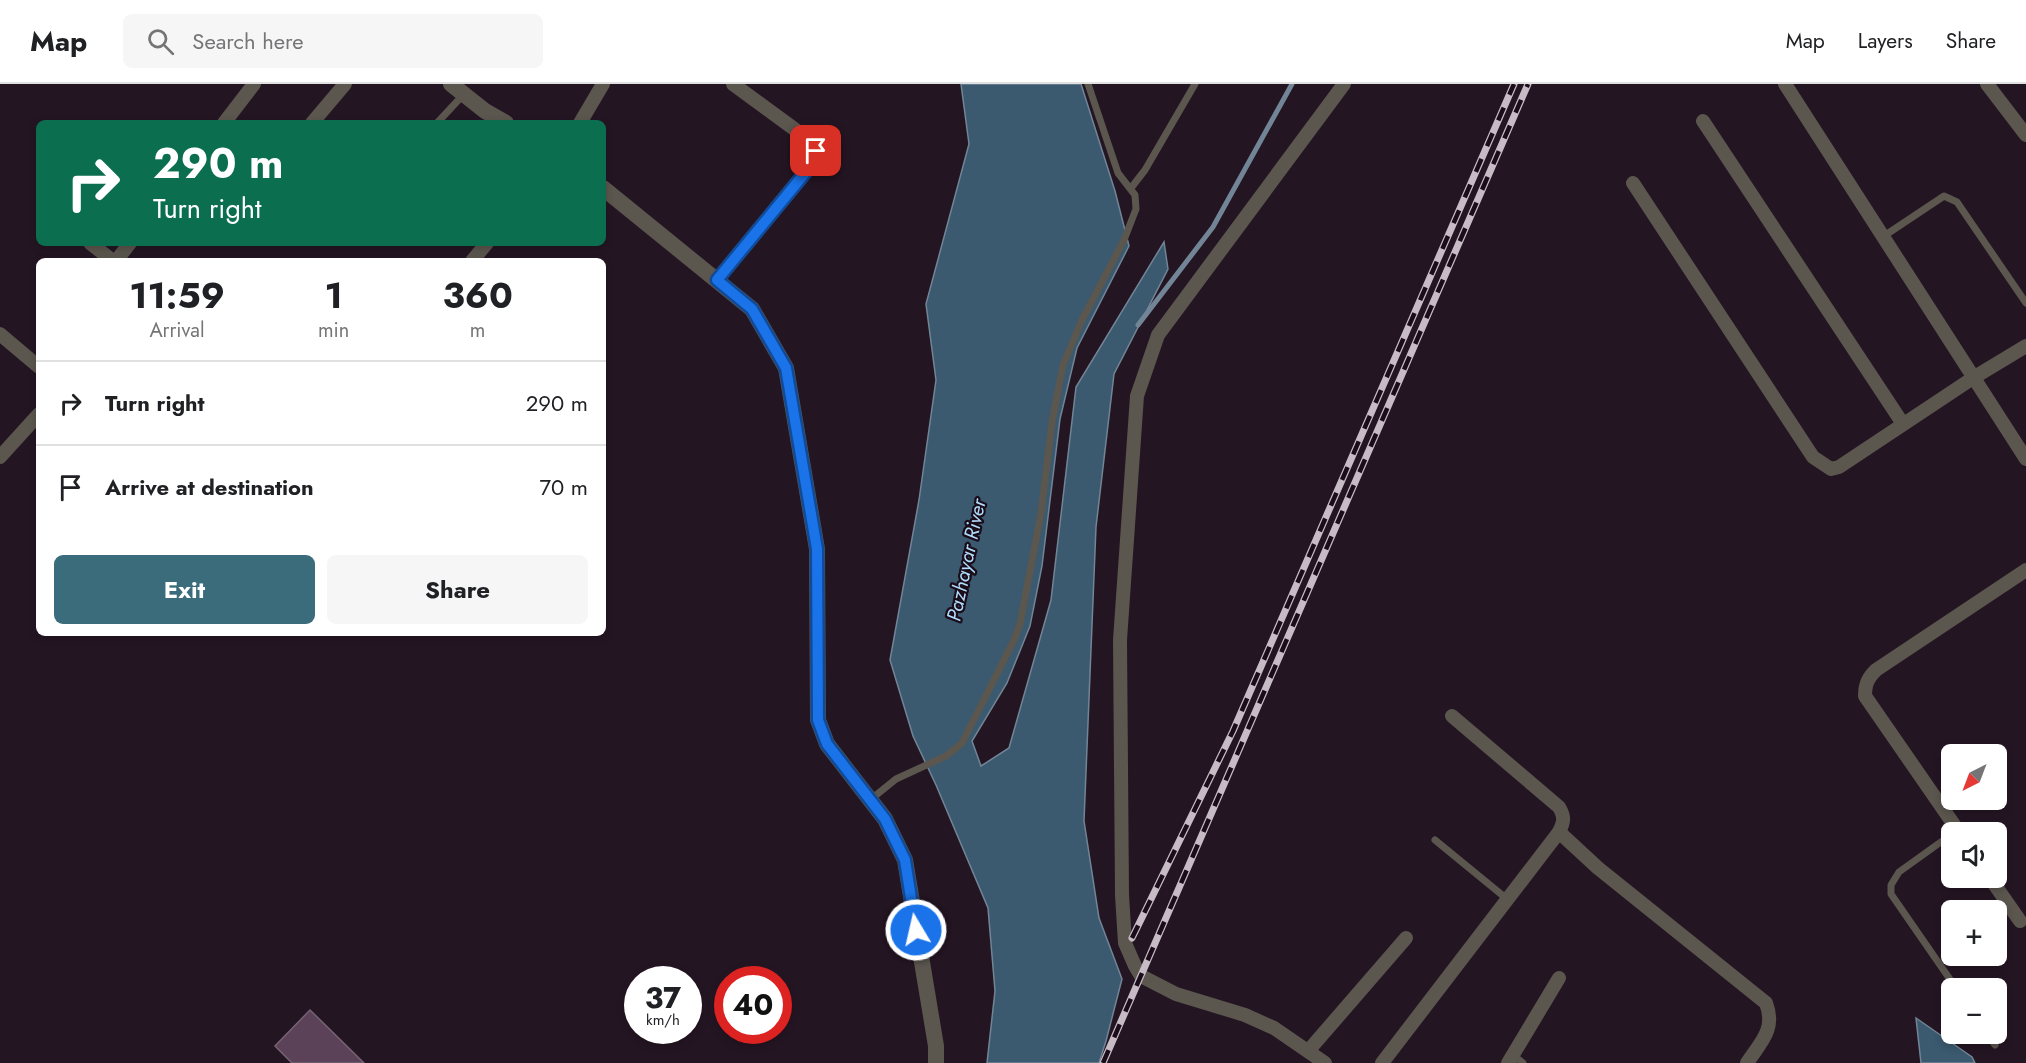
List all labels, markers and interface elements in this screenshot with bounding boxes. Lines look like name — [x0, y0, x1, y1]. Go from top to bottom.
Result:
search box — [123, 14, 543, 68]
text: Map — [30, 21, 87, 62]
icon: search — [144, 25, 177, 58]
text: Search here — [192, 25, 304, 57]
text: Map — [1786, 26, 1825, 56]
text: Layers — [1858, 26, 1913, 56]
text: Share — [1946, 26, 1996, 56]
pin — [790, 125, 841, 176]
text: 290 m — [153, 133, 284, 194]
icon: arrive — [799, 134, 832, 167]
icon: right — [54, 144, 132, 222]
text: Turn right — [153, 189, 261, 228]
text: 11:59 — [129, 269, 225, 321]
text: 1 — [324, 269, 343, 321]
text: 360 — [442, 269, 513, 321]
text: Arrival — [149, 316, 205, 345]
text: min — [318, 316, 349, 345]
text: m — [470, 316, 485, 345]
icon: right — [54, 387, 87, 420]
text: Turn right — [105, 387, 205, 419]
text: 290 m — [526, 387, 588, 419]
icon: arrive — [54, 471, 87, 504]
text: Arrive at destination — [105, 471, 314, 503]
text: 70 m — [539, 471, 588, 503]
water label: Pazhayar River — [939, 495, 994, 624]
button: Exit — [54, 555, 315, 624]
button: Share — [327, 555, 588, 624]
north arrow — [1941, 744, 2007, 810]
map controls — [1941, 744, 2007, 1044]
button: sound — [1941, 822, 2007, 888]
position arrow — [884, 898, 948, 962]
button: + — [1941, 900, 2007, 966]
speed limit sign: 40 — [714, 966, 792, 1044]
text: 37 — [645, 976, 681, 1019]
button: − — [1941, 978, 2007, 1044]
text: km/h — [646, 1009, 680, 1031]

